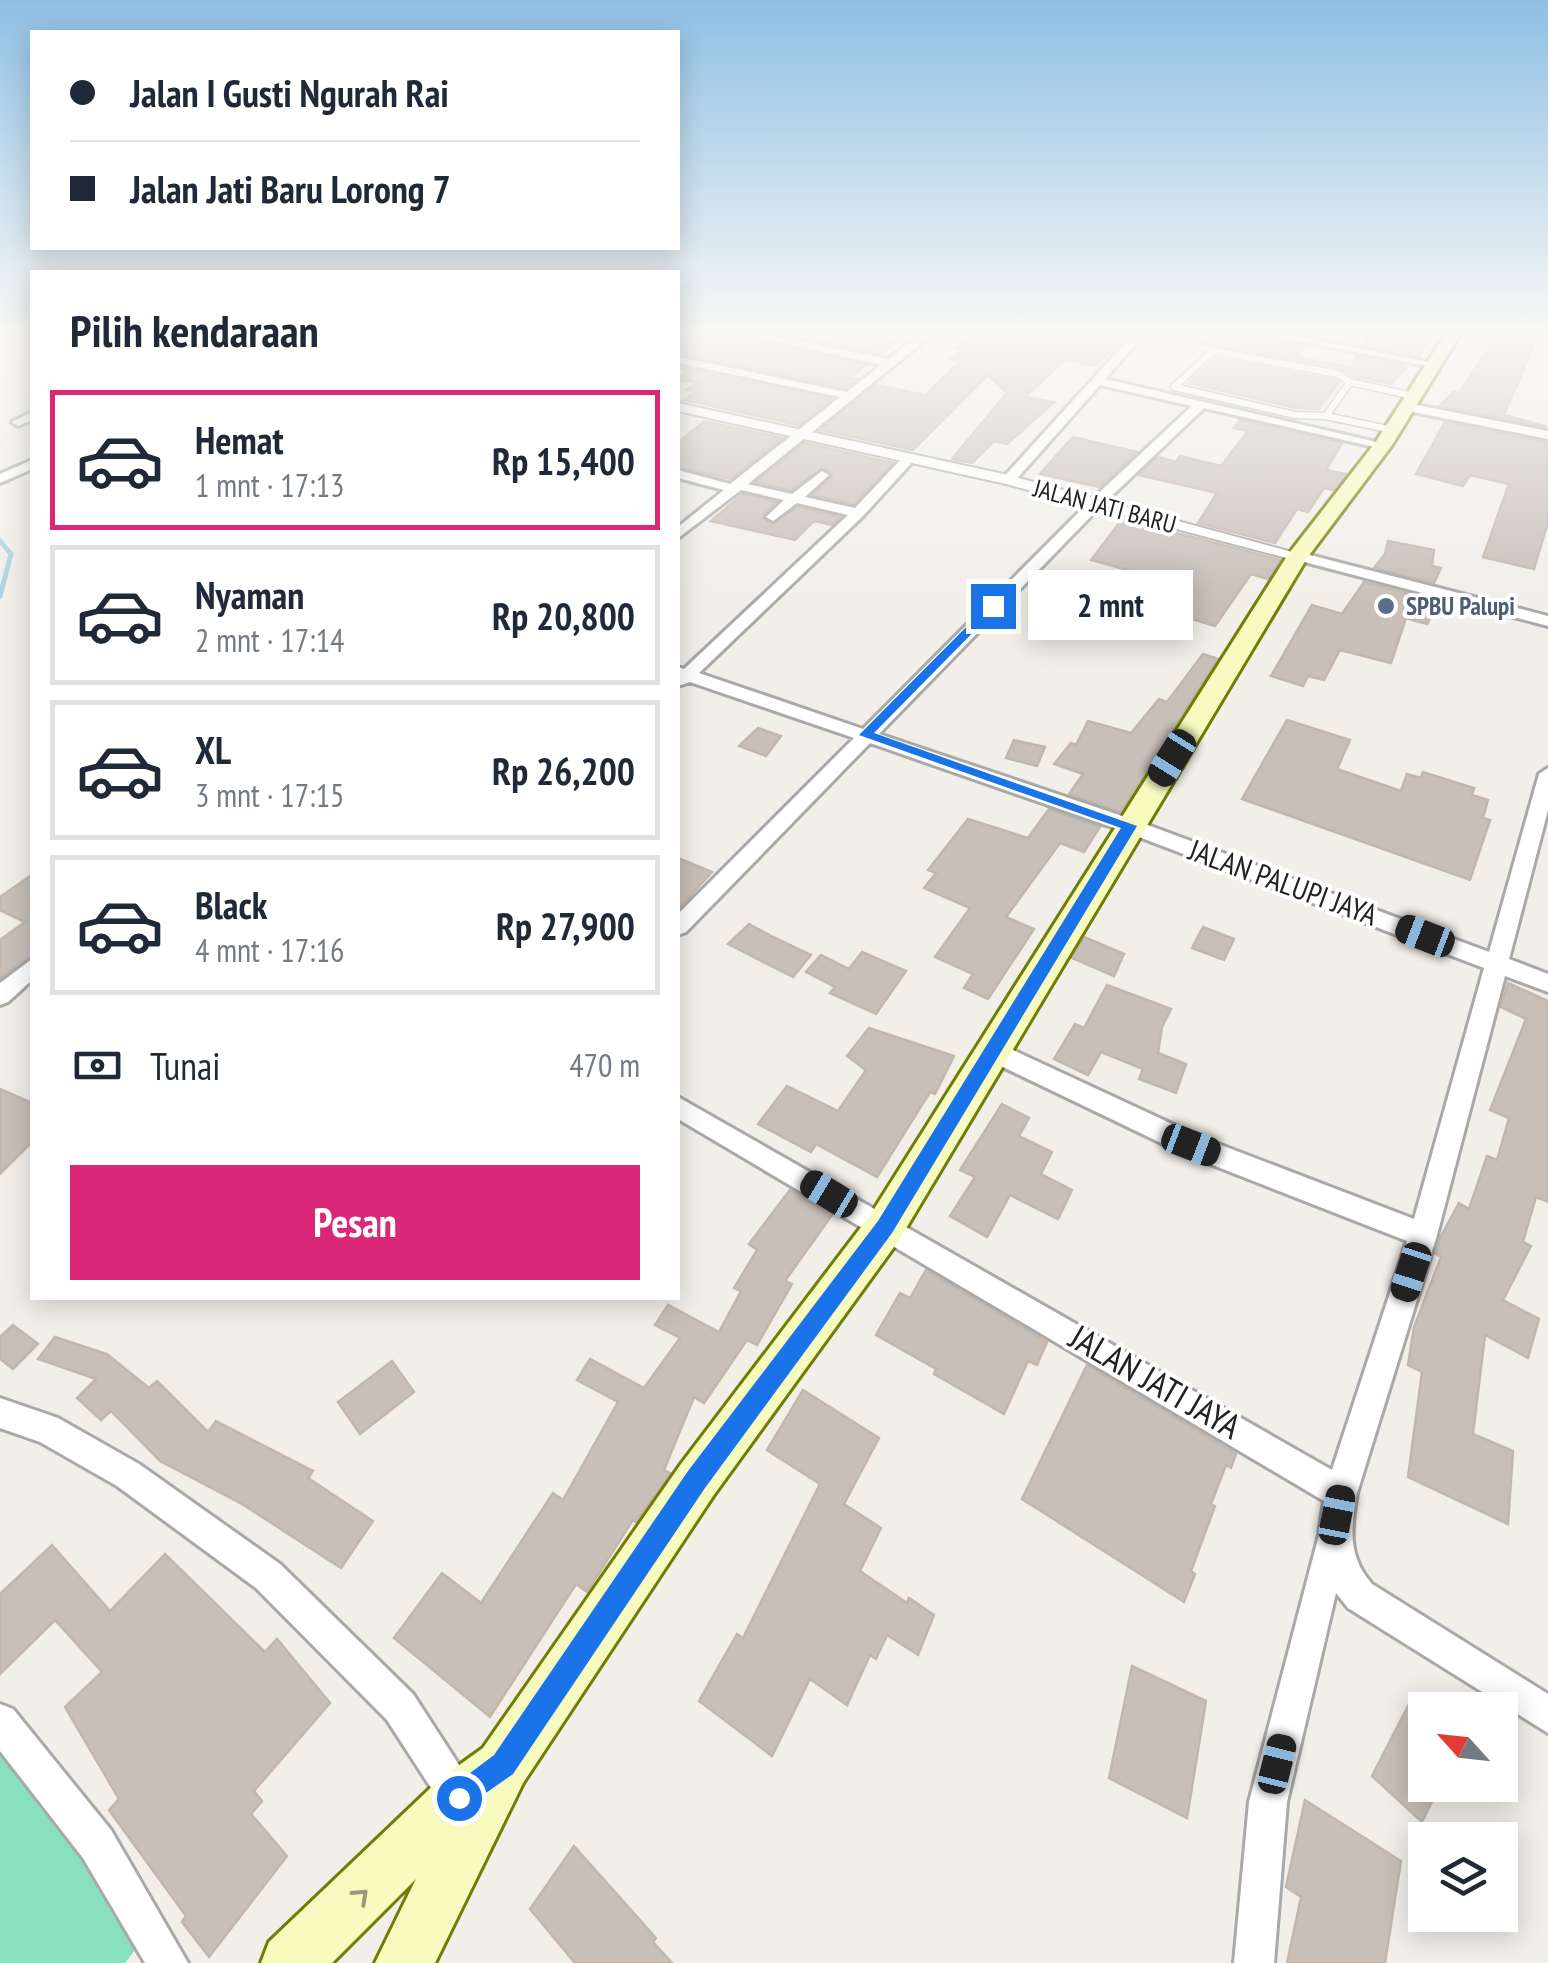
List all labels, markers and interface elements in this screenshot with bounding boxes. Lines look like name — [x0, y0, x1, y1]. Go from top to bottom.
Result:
text: Jalan I Gusti Ngurah Rai — [130, 68, 449, 117]
text: Jalan Jati Baru Lorong 7 — [130, 164, 451, 213]
text: Pilih kendaraan — [70, 301, 319, 359]
icon: car — [75, 415, 165, 505]
text: Hemat — [195, 415, 283, 464]
text: Rp 15,400 — [492, 436, 635, 485]
text: 1 mnt · 17:13 — [195, 464, 344, 506]
street label: JALAN JATI BARU — [1029, 471, 1180, 540]
icon: car — [75, 570, 165, 660]
text: Nyaman — [195, 570, 304, 619]
callout: 2 mnt — [1028, 571, 1193, 641]
route end — [971, 584, 1016, 629]
text: 2 mnt — [1077, 584, 1144, 626]
place label: SPBU Palupi — [1406, 590, 1515, 622]
text: Rp 20,800 — [492, 591, 635, 640]
marker: SPBU Palupi — [1375, 595, 1397, 617]
text: 2 mnt · 17:14 — [195, 619, 344, 661]
icon: car — [75, 725, 165, 815]
text: XL — [195, 725, 231, 774]
car — [1143, 725, 1201, 791]
text: Rp 26,200 — [492, 746, 635, 795]
text: 3 mnt · 17:15 — [195, 774, 344, 816]
street label: JALAN PALUPI JAYA — [1183, 829, 1384, 934]
icon: car — [75, 880, 165, 970]
text: Black — [195, 880, 268, 929]
text: Rp 27,900 — [496, 901, 635, 950]
car — [1392, 911, 1458, 961]
text: 4 mnt · 17:16 — [195, 929, 344, 971]
icon: cash — [70, 1038, 125, 1093]
text: Tunai — [150, 1041, 220, 1090]
text: 470 m — [569, 1044, 640, 1086]
car — [1158, 1120, 1224, 1170]
button: Pesan — [70, 1165, 640, 1280]
car — [796, 1166, 862, 1222]
car — [1387, 1239, 1435, 1305]
street label: JALAN JATI JAYA — [1061, 1313, 1250, 1449]
car — [1317, 1483, 1357, 1547]
north arrow — [1408, 1692, 1518, 1802]
map controls — [1408, 1692, 1518, 1932]
car — [1255, 1731, 1299, 1797]
route start — [437, 1776, 482, 1821]
button: layers — [1408, 1822, 1518, 1932]
one-way arrow — [349, 1890, 368, 1908]

